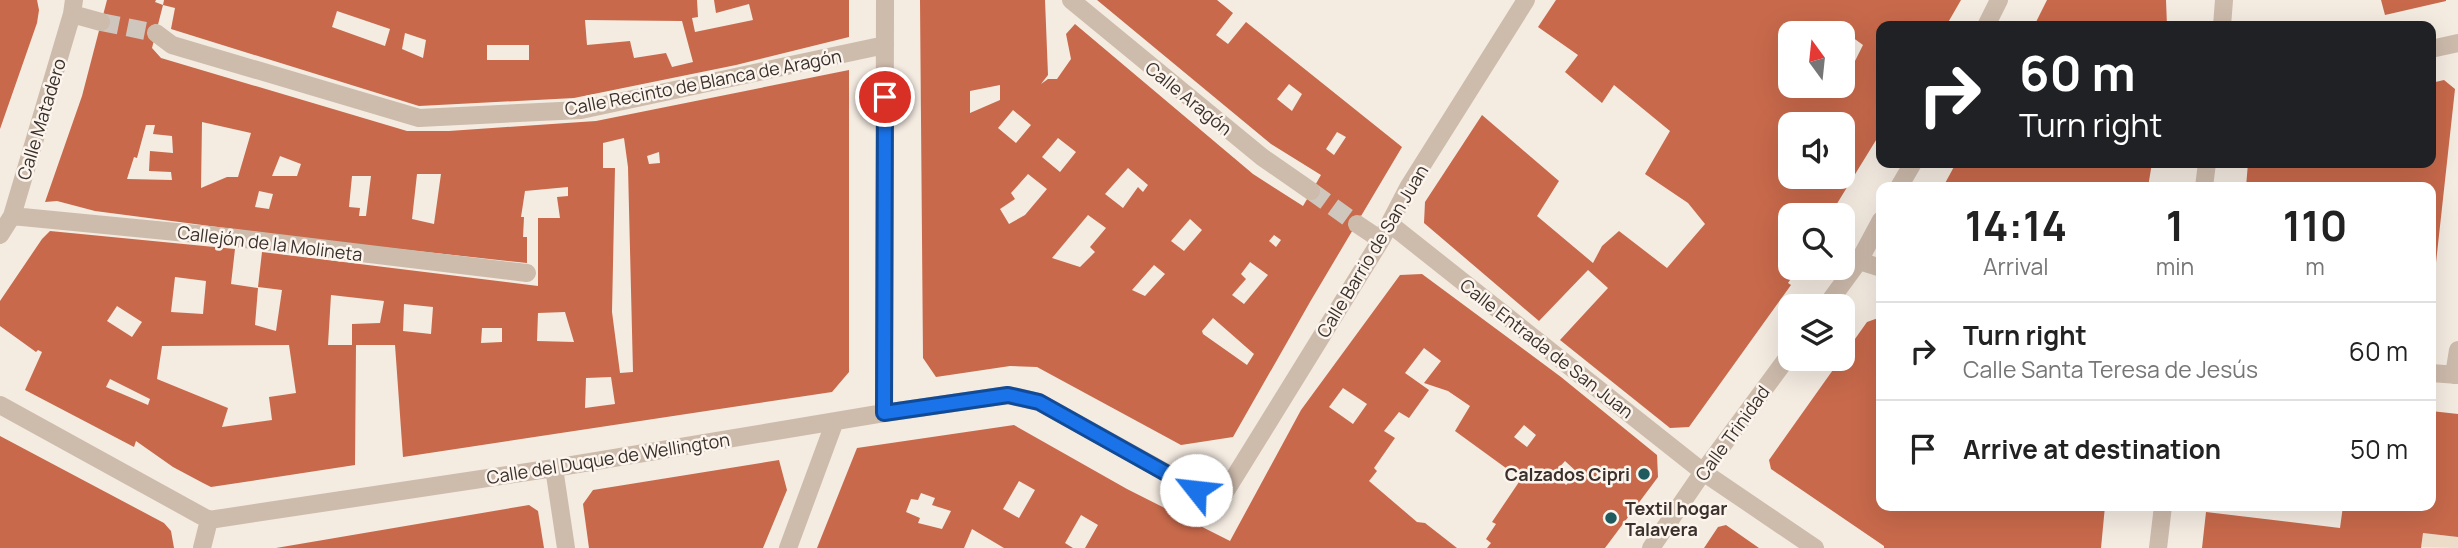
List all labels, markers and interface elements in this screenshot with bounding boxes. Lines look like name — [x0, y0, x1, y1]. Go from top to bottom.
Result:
north arrow — [1778, 21, 1855, 98]
map controls — [1778, 21, 1855, 371]
text: 60 m — [2019, 39, 2136, 106]
street label: Calle Recinto de Blanca de Aragón — [563, 43, 843, 121]
icon: right — [1904, 49, 1995, 140]
street label: Calle Matadero — [11, 55, 71, 183]
street label: Calle Aragón — [1141, 56, 1237, 140]
pin — [855, 67, 915, 127]
icon: arrive — [866, 78, 904, 116]
text: Turn right — [2019, 103, 2162, 147]
button: sound — [1778, 112, 1855, 189]
street label: Calle Barrio de San Juan — [1311, 160, 1433, 342]
text: 14:14 — [1965, 196, 2067, 254]
text: 1 — [2166, 196, 2184, 254]
text: 110 — [2283, 196, 2347, 254]
button: search — [1778, 203, 1855, 280]
street label: Callejón de la Molineta — [176, 220, 364, 266]
text: Arrival — [1983, 250, 2049, 282]
text: min — [2156, 250, 2194, 282]
text: m — [2305, 250, 2325, 282]
street label: Calle Entrada de San Juan — [1455, 273, 1639, 423]
button: layers — [1778, 294, 1855, 371]
text: Turn right — [1963, 317, 2087, 353]
icon: right — [1904, 332, 1942, 370]
text: 60 m — [2349, 333, 2408, 369]
text: Calle Santa Teresa de Jesús — [1963, 353, 2258, 385]
street label: Calle Trinidad — [1689, 381, 1775, 485]
street label: Calle del Duque de Wellington — [485, 427, 731, 489]
icon: arrive — [1904, 430, 1942, 468]
text: Arrive at destination — [1963, 431, 2221, 467]
text: 50 m — [2350, 431, 2408, 467]
position arrow — [1159, 453, 1233, 527]
place label: Calzados Cipri — [1505, 462, 1630, 486]
marker: Calzados Cipri — [1636, 466, 1652, 482]
place label: Textil hogar Talavera — [1625, 496, 1727, 541]
marker: Textil hogar Talavera — [1603, 510, 1619, 526]

